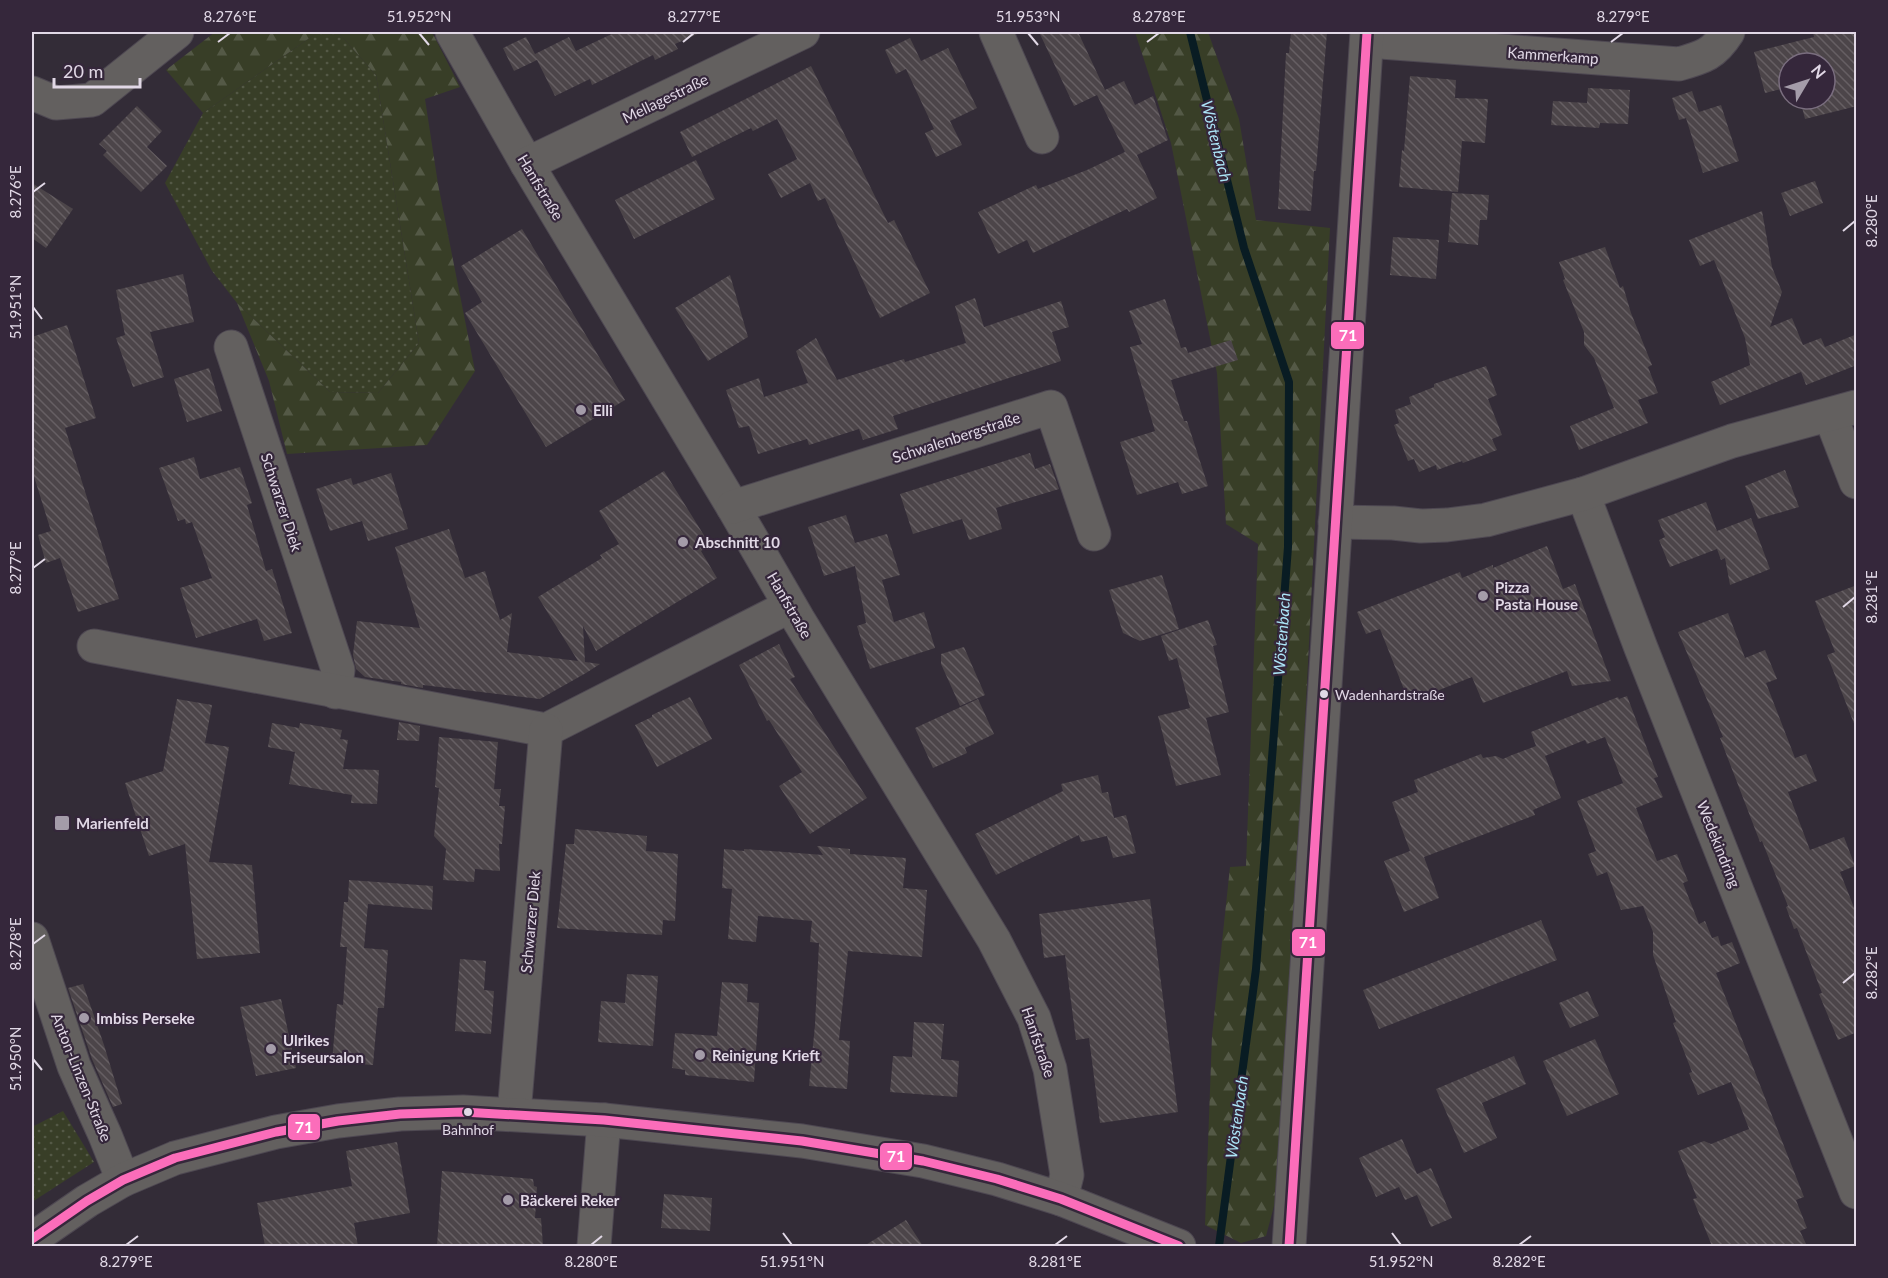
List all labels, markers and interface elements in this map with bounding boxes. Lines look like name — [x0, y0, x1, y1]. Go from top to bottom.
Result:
text: 8.276°E — [203, 7, 257, 25]
text: 51.952°N — [387, 7, 451, 25]
text: 8.277°E — [667, 7, 721, 25]
text: 51.953°N — [996, 7, 1060, 25]
text: 8.278°E — [1132, 7, 1186, 25]
text: 8.279°E — [1596, 7, 1650, 25]
street label: Kammerkamp — [1507, 43, 1599, 67]
scale bar — [54, 51, 140, 89]
north arrow — [1777, 51, 1837, 111]
text: 20 m — [63, 60, 103, 82]
text: N — [1808, 60, 1830, 82]
street label: Mellagestraße — [619, 69, 711, 126]
water label: Wöstenbach — [1198, 98, 1236, 184]
street label: Hanfstraße — [514, 151, 568, 223]
text: 8.276°E — [6, 165, 24, 219]
text: 8.280°E — [1862, 194, 1880, 248]
text: 51.951°N — [6, 275, 24, 339]
line badge: 71 — [1330, 321, 1365, 350]
text: 71 — [1339, 325, 1357, 344]
place label: Elli — [593, 401, 613, 419]
marker: Elli — [574, 403, 588, 417]
street label: Schwalenbergstraße — [890, 408, 1022, 466]
street label: Schwarzer Diek — [258, 451, 306, 554]
place label: Abschnitt 10 — [694, 533, 780, 551]
marker: Abschnitt 10 — [676, 535, 690, 549]
text: 8.277°E — [6, 541, 24, 595]
street label: Hanfstraße — [764, 569, 816, 641]
text: 8.281°E — [1862, 570, 1880, 624]
place label: Pizza Pasta House — [1495, 578, 1578, 613]
marker: Pizza Pasta House — [1476, 589, 1490, 603]
water label: Wöstenbach — [1269, 592, 1293, 676]
place label: Wadenhardstraße — [1335, 686, 1445, 703]
marker: Wadenhardstraße — [1318, 688, 1330, 700]
street label: Wedekindring — [1693, 798, 1745, 890]
marker: Marienfeld — [53, 814, 71, 832]
place label: Marienfeld — [76, 814, 149, 832]
street label: Schwarzer Diek — [517, 870, 543, 974]
text: 8.278°E — [6, 917, 24, 971]
line badge: 71 — [1291, 928, 1326, 957]
text: 71 — [1299, 932, 1317, 951]
text: 8.282°E — [1862, 946, 1880, 1000]
street label: Hanfstraße — [1019, 1004, 1059, 1080]
place label: Imbiss Perseke — [96, 1009, 195, 1027]
street label: Anton-Linzen-Straße — [48, 1010, 116, 1144]
marker: Imbiss Perseke — [77, 1011, 91, 1025]
text: 51.950°N — [6, 1027, 24, 1091]
place label: Ulrikes Friseursalon — [283, 1031, 364, 1066]
marker: Ulrikes Friseursalon — [264, 1042, 278, 1056]
place label: Reinigung Krieft — [712, 1046, 820, 1064]
marker: Reinigung Krieft — [693, 1048, 707, 1062]
water label: Wöstenbach — [1221, 1074, 1251, 1160]
marker: Bahnhof — [462, 1106, 474, 1118]
line badge: 71 — [287, 1113, 321, 1141]
text: 71 — [295, 1117, 313, 1136]
place label: Bahnhof — [442, 1121, 494, 1138]
line badge: 71 — [879, 1142, 913, 1171]
text: 71 — [887, 1146, 905, 1165]
place label: Bäckerei Reker — [520, 1191, 620, 1209]
marker: Bäckerei Reker — [501, 1193, 515, 1207]
text: 8.279°E — [99, 1252, 153, 1270]
text: 8.280°E — [564, 1252, 618, 1270]
text: 51.951°N — [760, 1252, 824, 1270]
text: 8.281°E — [1028, 1252, 1082, 1270]
text: 51.952°N — [1369, 1252, 1433, 1270]
text: 8.282°E — [1492, 1252, 1546, 1270]

